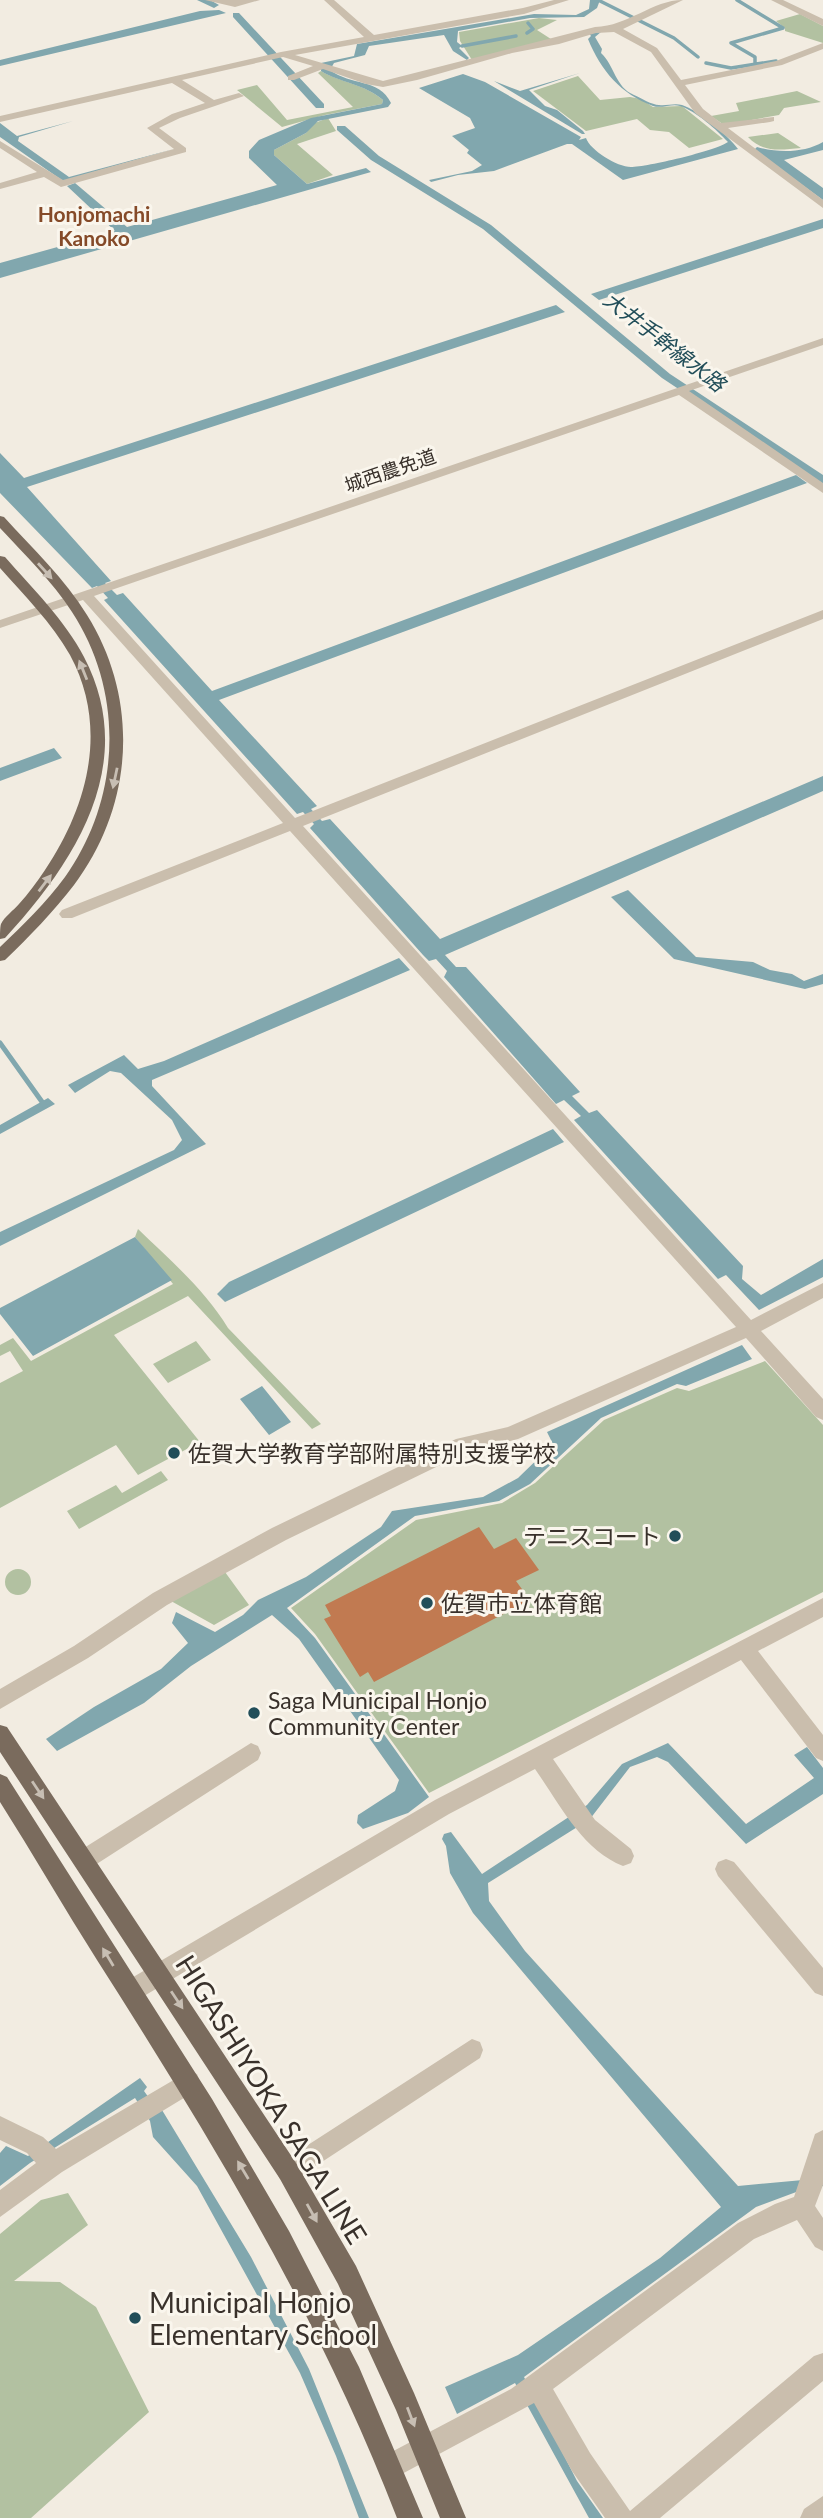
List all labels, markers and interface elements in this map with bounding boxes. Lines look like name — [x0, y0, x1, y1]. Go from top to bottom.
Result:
district label: Honjomachi Kanoko — [38, 201, 150, 250]
water label: 大井手幹線水路 — [599, 286, 732, 397]
street label: 城西農免道 — [341, 444, 439, 496]
one-way arrow — [37, 563, 52, 580]
one-way arrow — [78, 659, 89, 680]
one-way arrow — [109, 767, 120, 789]
one-way arrow — [38, 874, 52, 892]
place label: 佐賀大学教育学部附属特別支援学校 — [188, 1439, 556, 1467]
marker: 佐賀大学教育学部附属特別支援学校 — [166, 1445, 182, 1461]
place label: テニスコート — [523, 1522, 661, 1550]
marker: テニスコート — [667, 1528, 683, 1544]
place label: 佐賀市立体育館 — [441, 1589, 602, 1617]
marker: 佐賀市立体育館 — [419, 1595, 435, 1611]
place label: Saga Municipal Honjo Community Center — [268, 1686, 487, 1740]
marker: Saga Municipal Honjo Community Center — [246, 1705, 262, 1721]
one-way arrow — [31, 1781, 45, 1799]
one-way arrow — [102, 1948, 115, 1967]
street label: HIGASHIYOKA SAGA LINE — [169, 1948, 375, 2250]
one-way arrow — [171, 1990, 184, 2010]
one-way arrow — [236, 2161, 249, 2180]
one-way arrow — [306, 2203, 318, 2223]
place label: Municipal Honjo Elementary School — [149, 2285, 377, 2351]
marker: Municipal Honjo Elementary School — [127, 2310, 143, 2326]
one-way arrow — [406, 2407, 417, 2428]

